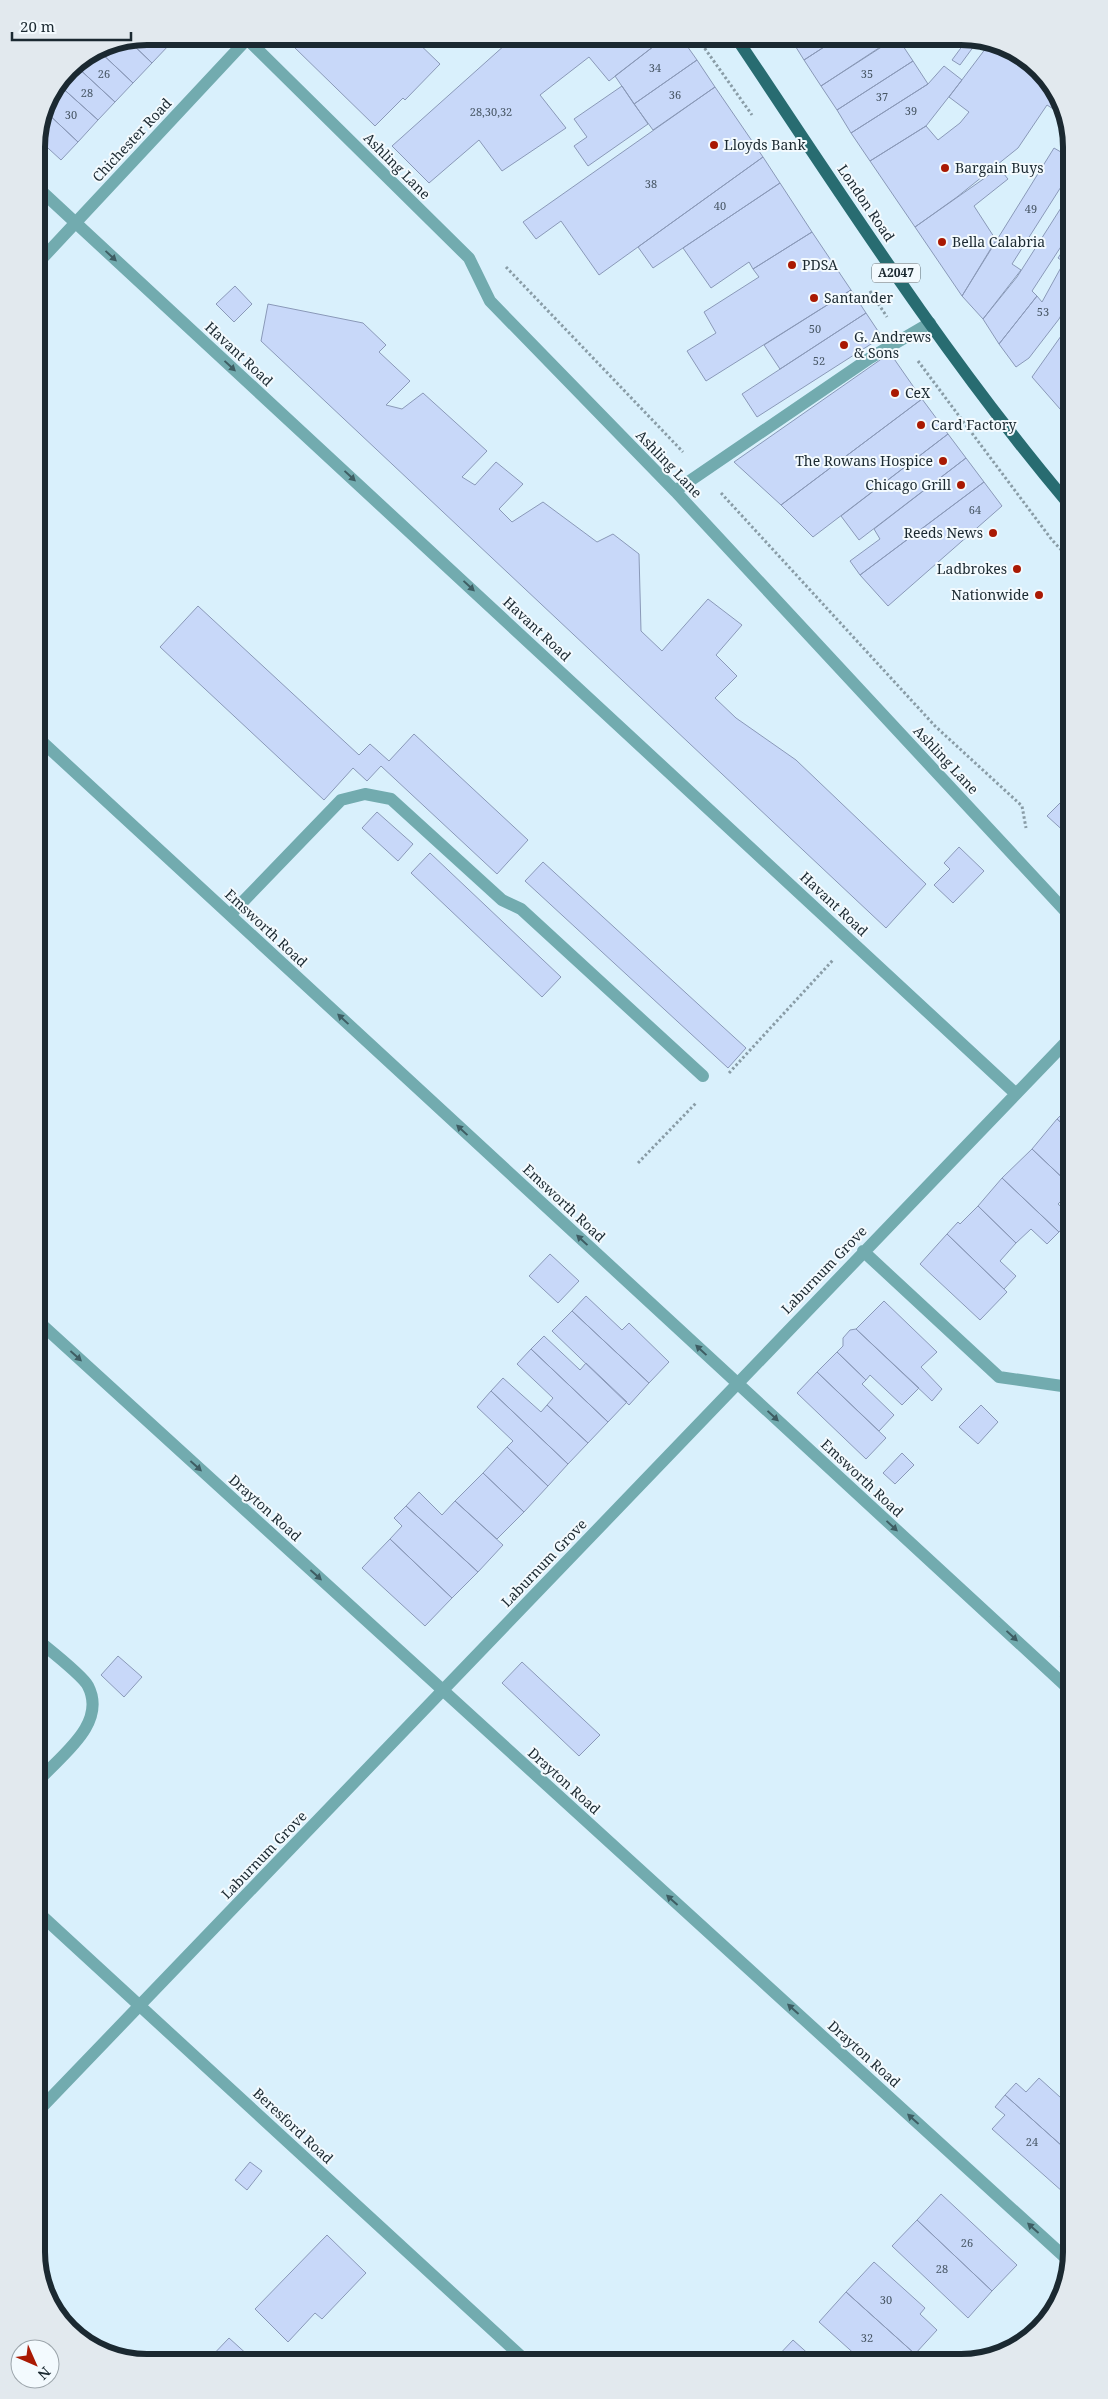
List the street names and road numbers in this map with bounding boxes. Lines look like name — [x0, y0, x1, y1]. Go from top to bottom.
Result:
street label: Chichester Road — [88, 93, 176, 186]
street label: Ashling Lane — [360, 128, 435, 203]
street label: London Road — [834, 161, 899, 245]
road number: A2047 — [872, 264, 920, 282]
street label: Havant Road — [201, 317, 278, 390]
street label: Ashling Lane — [632, 426, 706, 502]
street label: Havant Road — [499, 592, 576, 665]
street label: Ashling Lane — [910, 721, 983, 798]
street label: Havant Road — [796, 867, 873, 940]
street label: Emsworth Road — [221, 884, 312, 971]
street label: Emsworth Road — [519, 1159, 610, 1246]
street label: Laburnum Grove — [777, 1221, 871, 1318]
street label: Emsworth Road — [817, 1434, 908, 1521]
street label: Drayton Road — [225, 1470, 306, 1546]
street label: Laburnum Grove — [497, 1514, 591, 1611]
street label: Drayton Road — [524, 1743, 605, 1819]
street label: Laburnum Grove — [217, 1806, 311, 1903]
street label: Drayton Road — [824, 2016, 905, 2092]
street label: Beresford Road — [249, 2084, 338, 2168]

